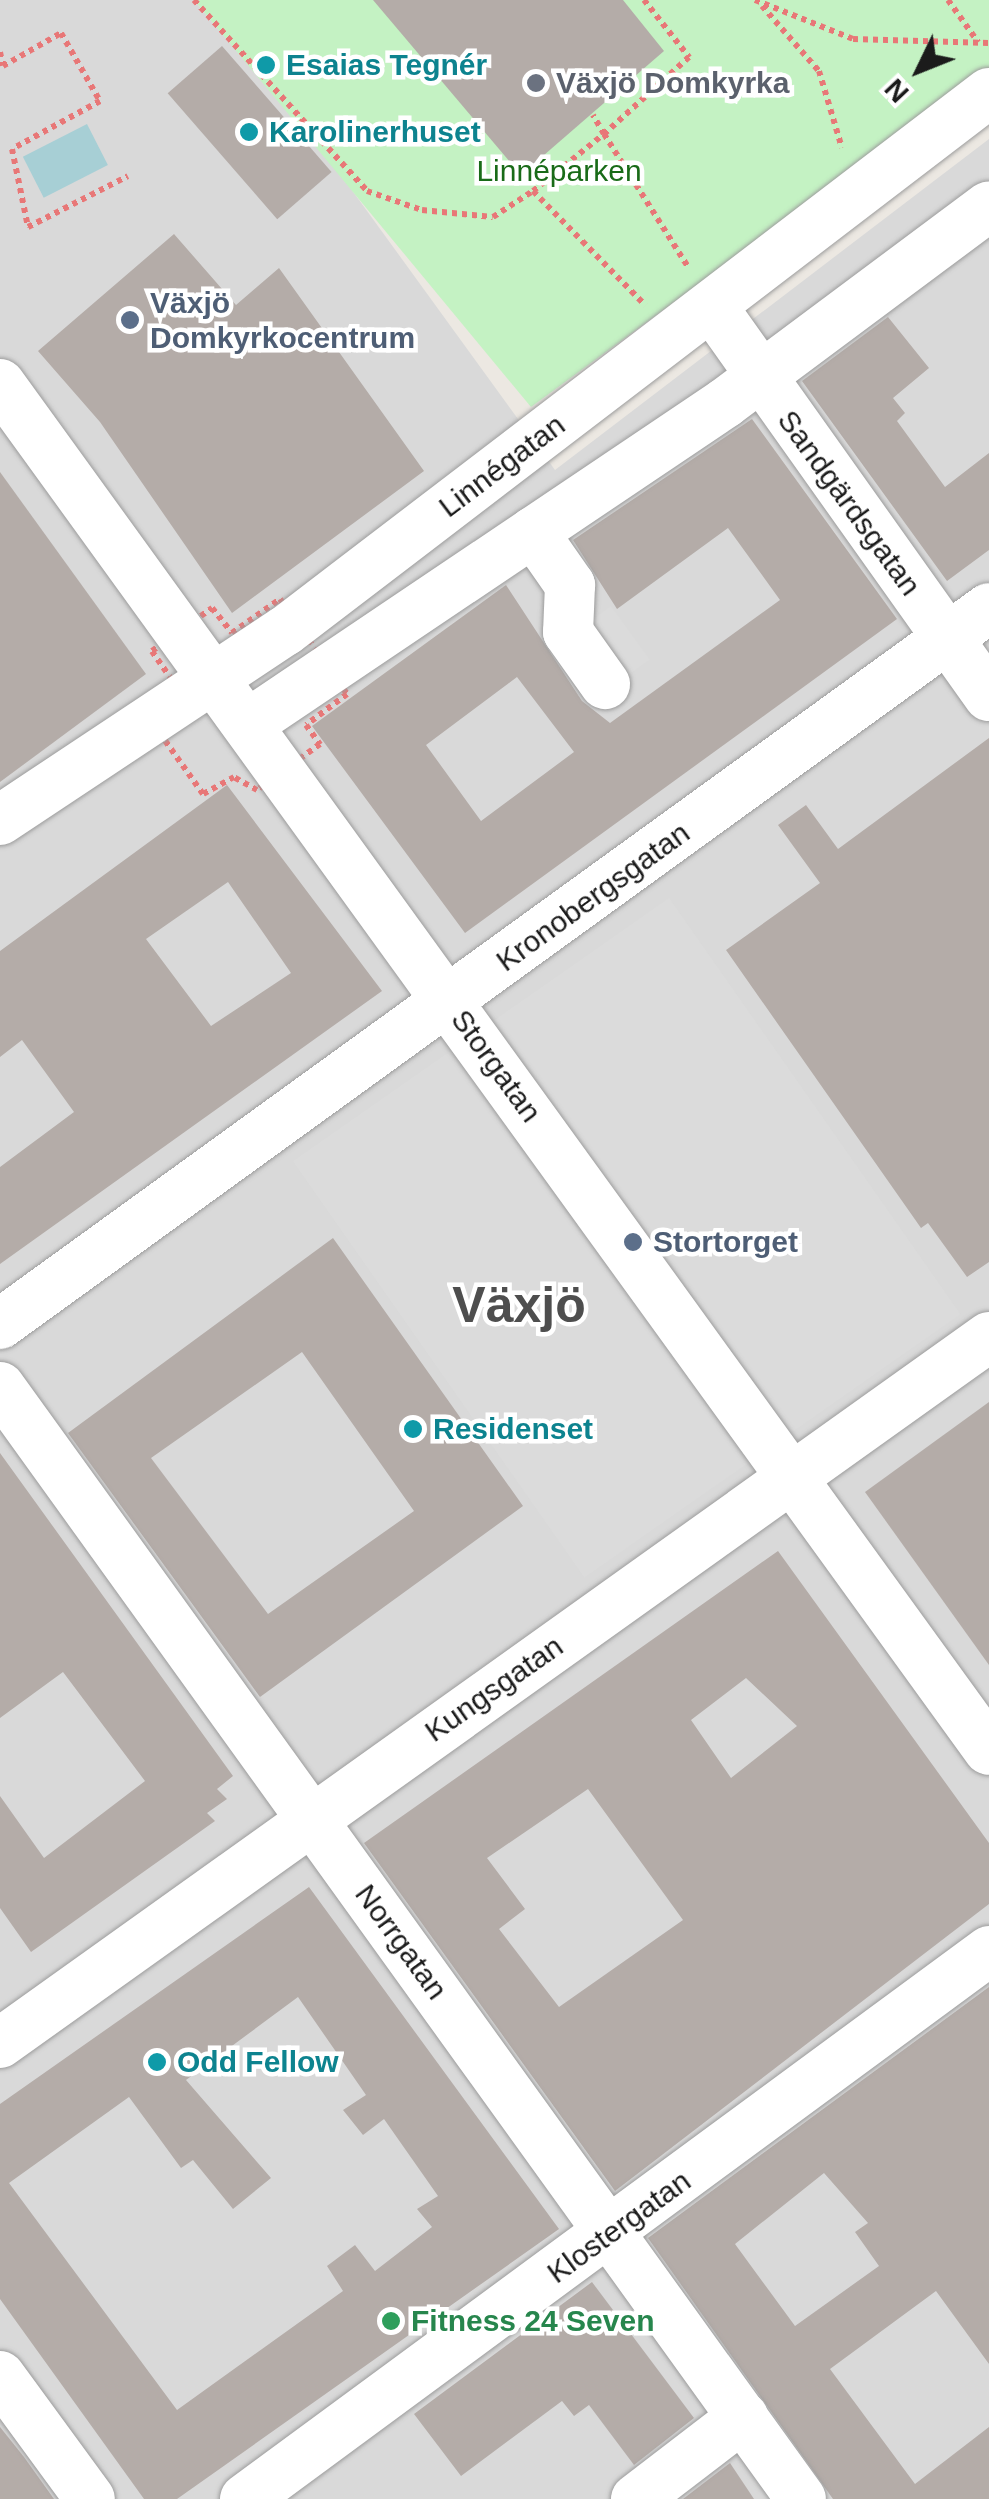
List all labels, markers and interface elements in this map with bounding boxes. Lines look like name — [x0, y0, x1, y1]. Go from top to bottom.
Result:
north arrow — [869, 20, 969, 120]
place label: Esaias Tegnér — [286, 47, 487, 83]
marker: Esaias Tegnér — [255, 54, 277, 76]
place label: Växjö Domkyrka — [556, 65, 789, 101]
marker: Växjö Domkyrka — [525, 72, 547, 94]
text: N — [878, 73, 915, 109]
place label: Karolinerhuset — [269, 114, 481, 150]
marker: Karolinerhuset — [238, 121, 260, 143]
park label: Linnéparken — [476, 153, 642, 189]
place label: Växjö Domkyrkocentrum — [150, 285, 415, 356]
marker: Växjö Domkyrkocentrum — [119, 309, 141, 331]
street label: Sandgärdsgatan — [770, 403, 928, 603]
street label: Linnégatan — [432, 407, 572, 525]
street label: Kronobergsgatan — [489, 815, 697, 979]
street label: Storgatan — [443, 1003, 549, 1129]
place label: Stortorget — [653, 1224, 798, 1260]
marker: Stortorget — [622, 1231, 644, 1253]
district label: Växjö — [452, 1276, 586, 1336]
place label: Residenset — [433, 1411, 593, 1447]
marker: Residenset — [402, 1418, 424, 1440]
street label: Kungsgatan — [418, 1628, 570, 1750]
street label: Norrgatan — [347, 1877, 455, 2007]
place label: Odd Fellow — [177, 2044, 339, 2080]
marker: Odd Fellow — [146, 2051, 168, 2073]
street label: Klostergatan — [540, 2163, 698, 2291]
place label: Fitness 24 Seven — [411, 2303, 654, 2339]
marker: Fitness 24 Seven — [380, 2310, 402, 2332]

